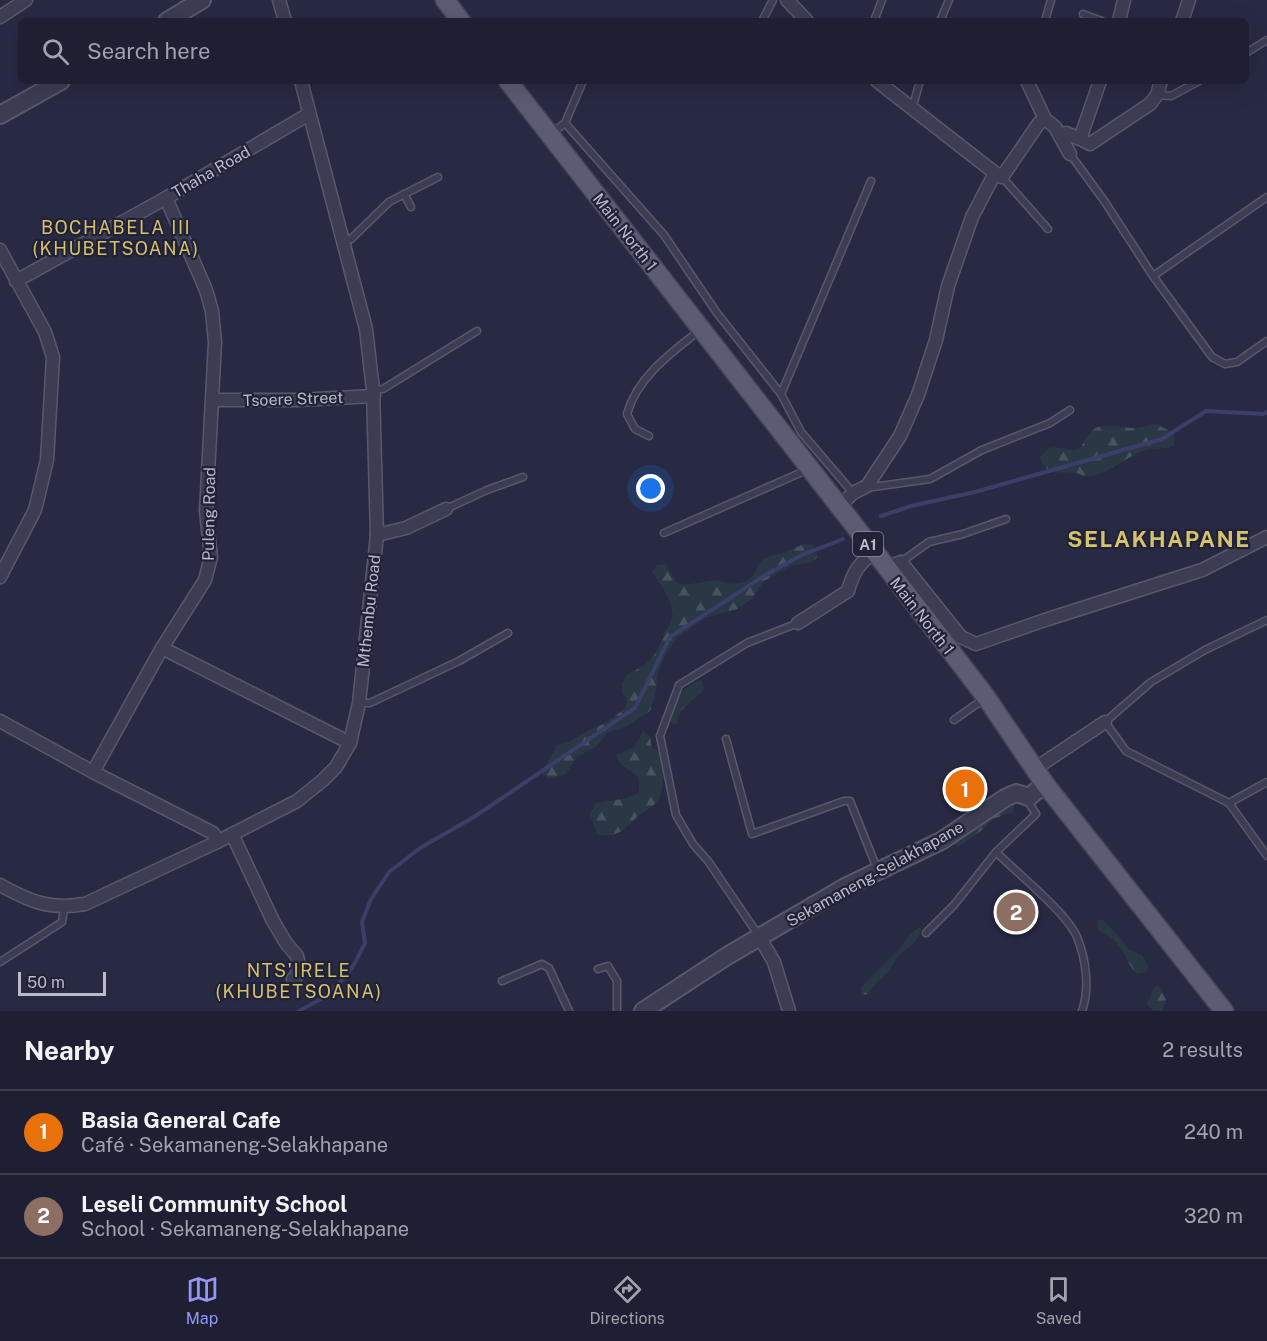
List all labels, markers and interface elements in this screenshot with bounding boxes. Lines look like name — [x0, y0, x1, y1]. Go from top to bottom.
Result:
search box — [18, 18, 1249, 84]
icon: search — [39, 35, 72, 68]
text: Search here — [87, 38, 211, 64]
street label: Thaha Road — [168, 142, 254, 202]
street label: Main North 1 — [589, 189, 661, 275]
district label: BOCHABELA III (KHUBETSOANA) — [32, 217, 200, 259]
street label: Tsoere Street — [243, 388, 343, 410]
street label: Puleng Road — [199, 467, 219, 561]
your location — [636, 474, 665, 503]
district label: SELAKHAPANE — [1067, 526, 1251, 552]
road number: A1 — [853, 532, 883, 556]
street label: Mthembu Road — [354, 554, 384, 668]
street label: Main North 1 — [886, 573, 958, 659]
pin: 1 — [946, 766, 984, 812]
street label: Sekamaneng-Selakhapane — [783, 817, 967, 931]
pin: 2 — [996, 890, 1036, 934]
district label: NTS'IRELE (KHUBETSOANA) — [215, 960, 383, 1002]
scale bar — [18, 969, 106, 996]
text: 50 m — [27, 973, 65, 992]
text: Nearby — [24, 1035, 114, 1066]
text: 2 results — [1162, 1038, 1243, 1062]
text: Basia General Cafe — [81, 1107, 281, 1133]
text: 1 — [39, 1120, 48, 1144]
text: 240 m — [1184, 1120, 1243, 1144]
text: Café · Sekamaneng-Selakhapane — [81, 1133, 388, 1157]
text: Leseli Community School — [81, 1191, 347, 1217]
text: 2 — [37, 1204, 50, 1228]
text: 320 m — [1184, 1204, 1243, 1228]
text: School · Sekamaneng-Selakhapane — [81, 1217, 409, 1241]
tab: Map — [186, 1273, 219, 1328]
tab: Directions — [590, 1273, 665, 1328]
tab: Saved — [1036, 1273, 1081, 1328]

